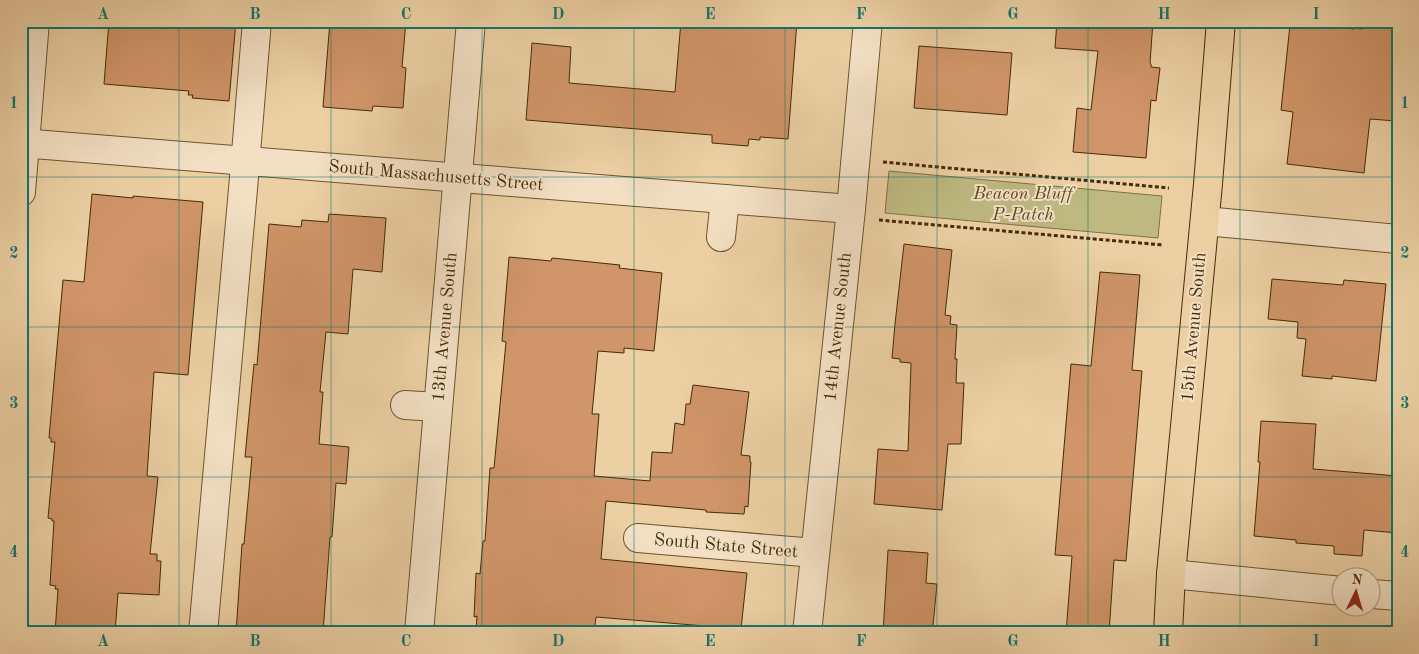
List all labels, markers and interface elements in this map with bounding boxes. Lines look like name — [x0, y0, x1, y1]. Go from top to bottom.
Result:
text: A — [97, 7, 109, 23]
text: B — [249, 7, 261, 23]
text: C — [401, 7, 411, 23]
text: D — [552, 7, 564, 23]
text: E — [704, 7, 716, 23]
text: F — [856, 7, 867, 23]
text: G — [1007, 7, 1019, 23]
text: H — [1157, 7, 1171, 23]
text: I — [1312, 7, 1320, 23]
text: 1 — [9, 96, 19, 112]
text: 1 — [1400, 96, 1410, 112]
street label: South Massachusetts Street — [328, 158, 544, 194]
park label: Beacon Bluff P-Patch — [972, 185, 1076, 224]
text: 2 — [9, 246, 19, 262]
text: 2 — [1400, 246, 1410, 262]
street label: 13th Avenue South — [429, 251, 461, 403]
street label: 14th Avenue South — [821, 251, 855, 403]
street label: 15th Avenue South — [1178, 251, 1210, 403]
text: 3 — [9, 396, 19, 412]
text: 3 — [1400, 396, 1410, 412]
street label: South State Street — [653, 531, 799, 561]
text: 4 — [9, 545, 19, 561]
text: 4 — [1400, 545, 1410, 561]
north arrow — [1332, 566, 1382, 616]
text: N — [1351, 573, 1363, 588]
text: A — [97, 634, 109, 650]
text: B — [249, 634, 261, 650]
text: C — [401, 634, 411, 650]
text: D — [552, 634, 564, 650]
text: E — [704, 634, 716, 650]
text: F — [856, 634, 867, 650]
text: G — [1007, 634, 1019, 650]
text: H — [1157, 634, 1171, 650]
text: I — [1312, 634, 1320, 650]

